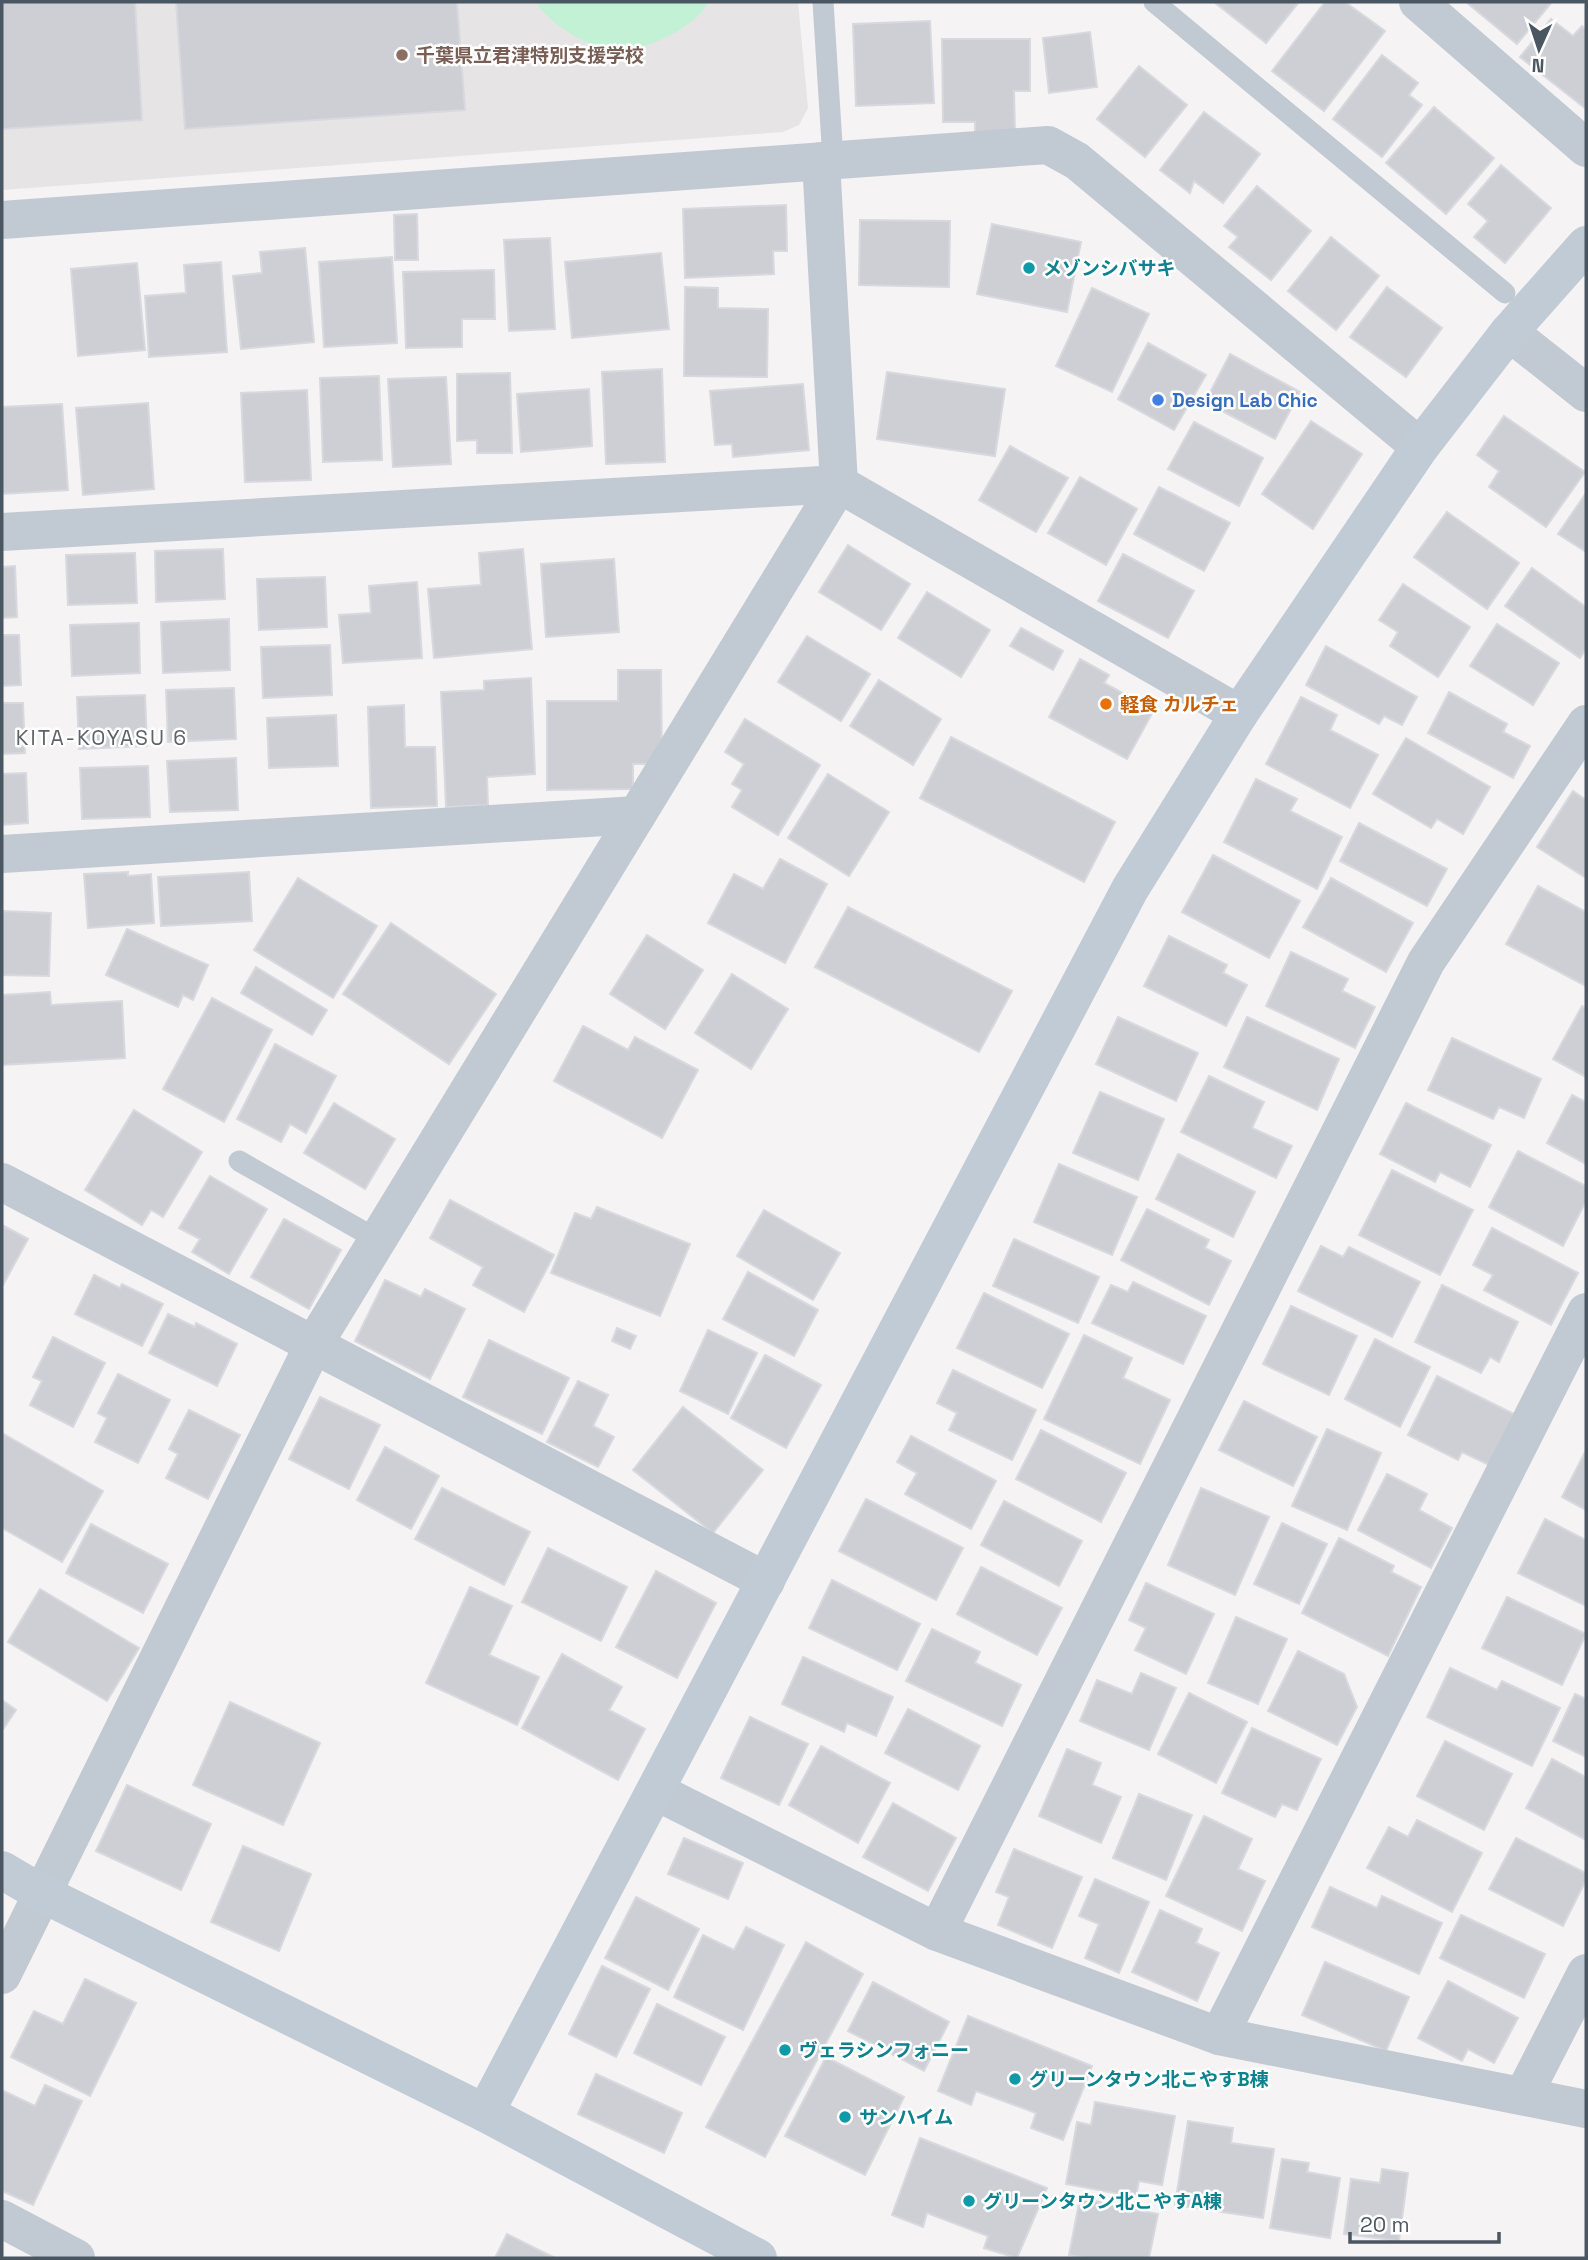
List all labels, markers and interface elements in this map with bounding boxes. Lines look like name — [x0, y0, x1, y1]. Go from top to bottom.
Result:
north arrow — [1504, 14, 1574, 84]
place label: 千葉県立君津特別支援学校 — [416, 43, 644, 68]
marker: 千葉県立君津特別支援学校 — [394, 47, 410, 63]
text: N — [1531, 53, 1545, 78]
place label: メゾンシバサキ — [1043, 256, 1175, 281]
marker: メゾンシバサキ — [1021, 260, 1037, 276]
place label: Design Lab Chic — [1172, 388, 1318, 413]
marker: Design Lab Chic — [1150, 392, 1166, 408]
place label: 軽食 カルチェ — [1120, 692, 1239, 717]
marker: 軽食 カルチェ — [1098, 696, 1114, 712]
district label: KITA-KOYASU 6 — [16, 724, 188, 751]
place label: ヴェラシンフォニー — [799, 2038, 969, 2063]
marker: ヴェラシンフォニー — [777, 2042, 793, 2058]
place label: グリーンタウン北こやすB棟 — [1029, 2067, 1269, 2092]
marker: グリーンタウン北こやすB棟 — [1007, 2071, 1023, 2087]
place label: サンハイム — [859, 2105, 953, 2130]
marker: サンハイム — [837, 2109, 853, 2125]
place label: グリーンタウン北こやすA棟 — [983, 2189, 1222, 2214]
marker: グリーンタウン北こやすA棟 — [961, 2193, 977, 2209]
scale bar — [1350, 2200, 1499, 2244]
text: 20 m — [1360, 2211, 1410, 2238]

